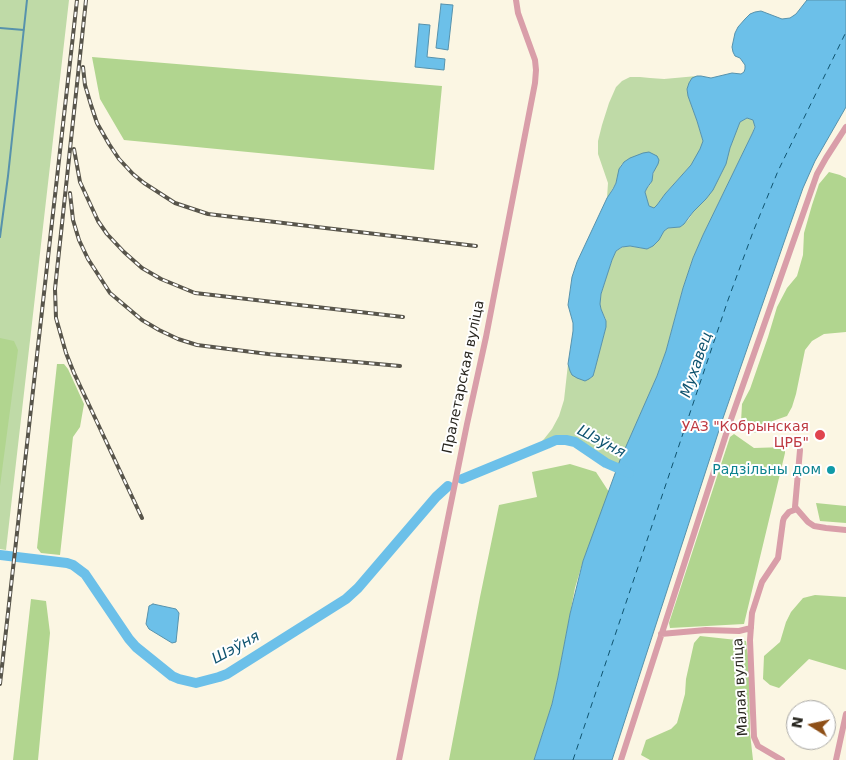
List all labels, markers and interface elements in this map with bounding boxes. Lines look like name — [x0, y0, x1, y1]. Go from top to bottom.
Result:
street label: Пралетарская вуліца — [440, 299, 488, 455]
water label: Мухавец — [677, 330, 717, 400]
place label: УАЗ "Кобрынская ЦРБ" — [682, 419, 809, 452]
water label: Шэўня — [574, 422, 628, 462]
marker: УАЗ "Кобрынская ЦРБ" — [813, 428, 827, 442]
place label: Радзільны дом — [712, 462, 821, 478]
marker: Радзільны дом — [825, 464, 837, 476]
water label: Шэўня — [209, 628, 263, 668]
street label: Малая вуліца — [730, 637, 752, 737]
north arrow — [786, 700, 836, 750]
text: N — [788, 715, 806, 730]

